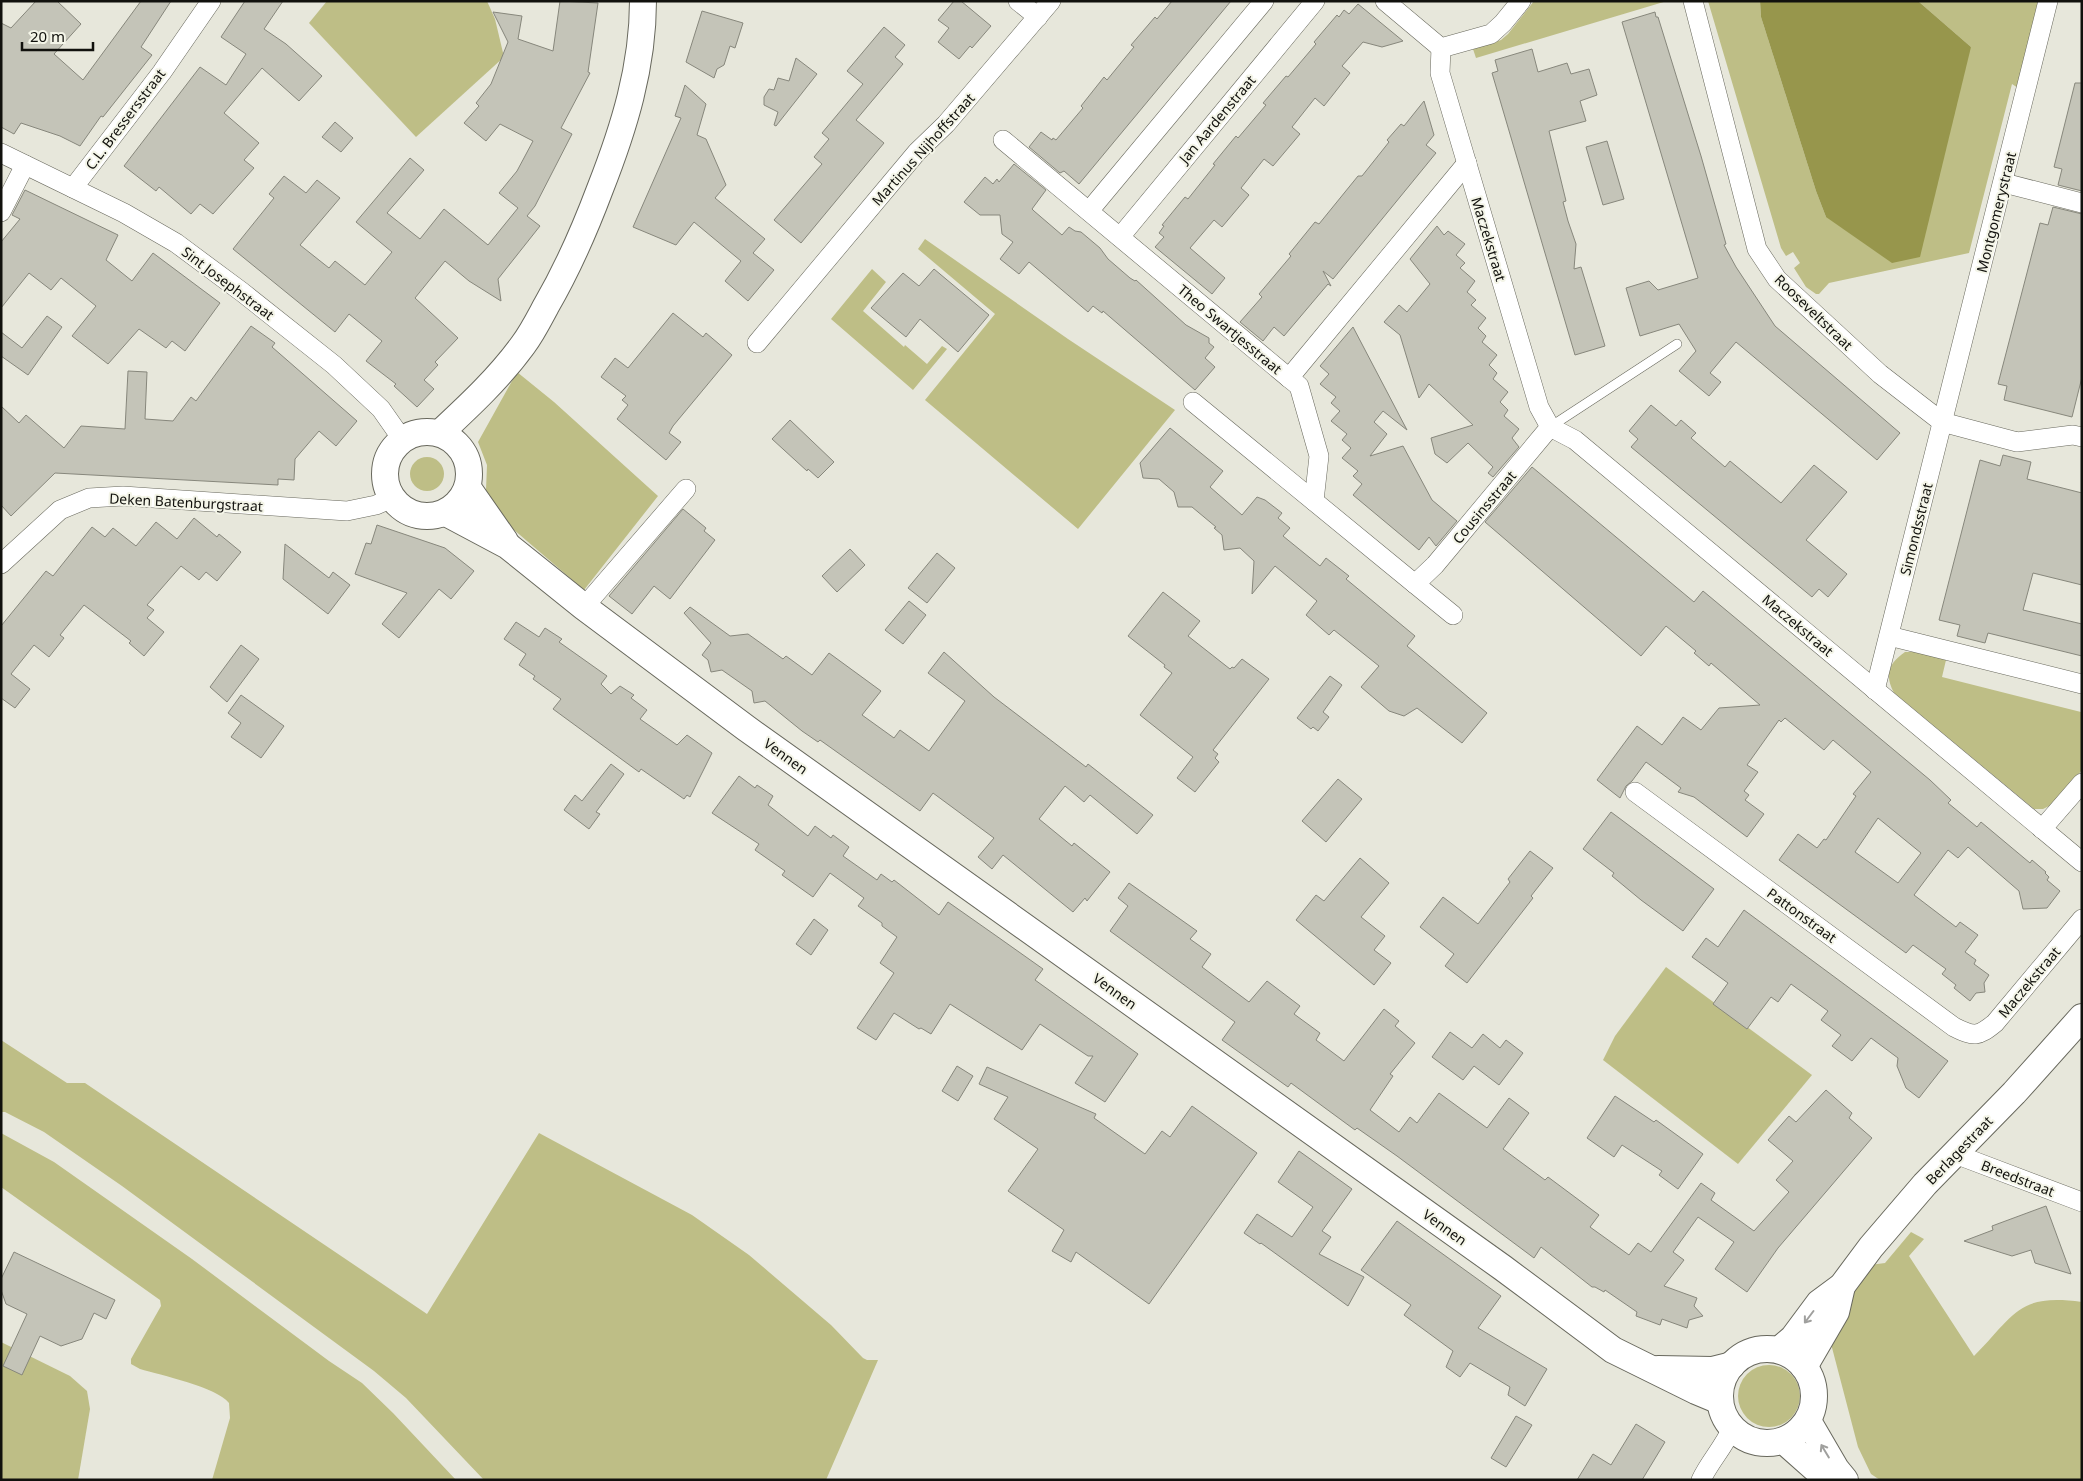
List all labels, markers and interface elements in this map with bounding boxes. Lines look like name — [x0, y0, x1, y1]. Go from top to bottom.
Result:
scale bar — [22, 20, 94, 52]
text: 20 m — [30, 26, 65, 46]
street label: C.L. Bressersstraat — [81, 65, 169, 173]
street label: Jan Aardenstraat — [1173, 71, 1259, 169]
street label: Martinus Nijhoffstraat — [867, 89, 979, 209]
street label: Montgomerystraat — [1972, 150, 2020, 274]
street label: Maczekstraat — [1467, 195, 1511, 283]
street label: Sint Josephstraat — [178, 242, 278, 324]
street label: Rooseveltstraat — [1771, 270, 1857, 354]
street label: Theo Swartjesstraat — [1174, 280, 1286, 378]
street label: Cousinsstraat — [1448, 467, 1520, 547]
street label: Simondsstraat — [1895, 481, 1937, 577]
street label: Deken Batenburgstraat — [109, 488, 263, 516]
street label: Maczekstraat — [1758, 590, 1838, 660]
street label: Vennen — [760, 734, 812, 778]
street label: Pattonstraat — [1763, 883, 1841, 947]
street label: Maczekstraat — [1994, 942, 2064, 1022]
street label: Vennen — [1089, 969, 1141, 1013]
street label: Berlagestraat — [1921, 1111, 1997, 1189]
street label: Breedstraat — [1979, 1155, 2057, 1201]
street label: Vennen — [1419, 1205, 1471, 1249]
one-way arrow — [1804, 1310, 1814, 1324]
one-way arrow — [1820, 1445, 1830, 1459]

